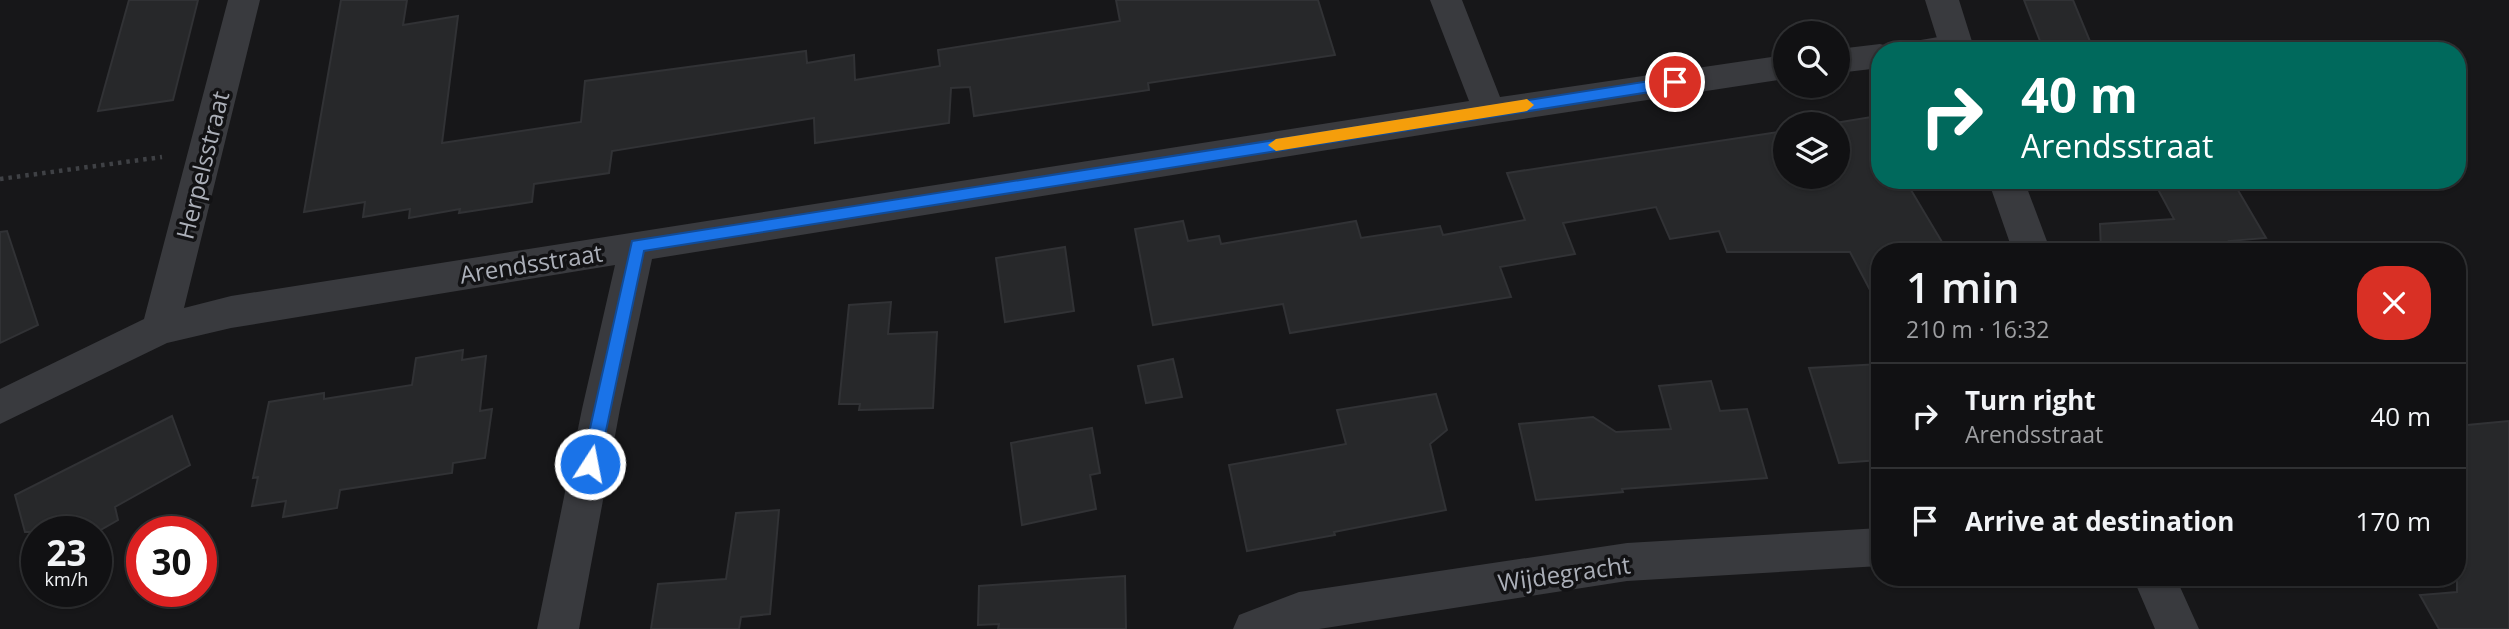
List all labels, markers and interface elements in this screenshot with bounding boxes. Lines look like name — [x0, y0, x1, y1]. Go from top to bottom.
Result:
map controls — [1773, 21, 1850, 189]
button: search — [1773, 21, 1850, 98]
pin — [1645, 52, 1705, 112]
text: 40 m — [2021, 61, 2138, 127]
icon: arrive — [1656, 63, 1694, 101]
icon: right — [1906, 70, 1997, 161]
street label: Herpelsstraat — [168, 87, 236, 243]
button: layers — [1773, 112, 1850, 189]
text: Arendsstraat — [2021, 124, 2213, 167]
street label: Arendsstraat — [457, 235, 605, 291]
text: 1 min — [1906, 258, 2019, 315]
button: close — [2357, 266, 2431, 340]
text: 210 m · 16:32 — [1906, 313, 2049, 345]
text: Turn right — [1965, 382, 2096, 418]
icon: right — [1906, 397, 1944, 435]
text: 40 m — [2370, 398, 2431, 434]
text: Arendsstraat — [1965, 418, 2103, 450]
position arrow — [553, 427, 627, 501]
icon: arrive — [1906, 502, 1944, 540]
text: Arrive at destination — [1965, 503, 2234, 539]
text: 170 m — [2356, 503, 2431, 539]
speed limit sign: 30 — [126, 516, 217, 607]
text: 23 — [46, 529, 87, 576]
street label: Wijdegracht — [1496, 547, 1632, 599]
text: km/h — [45, 567, 88, 591]

